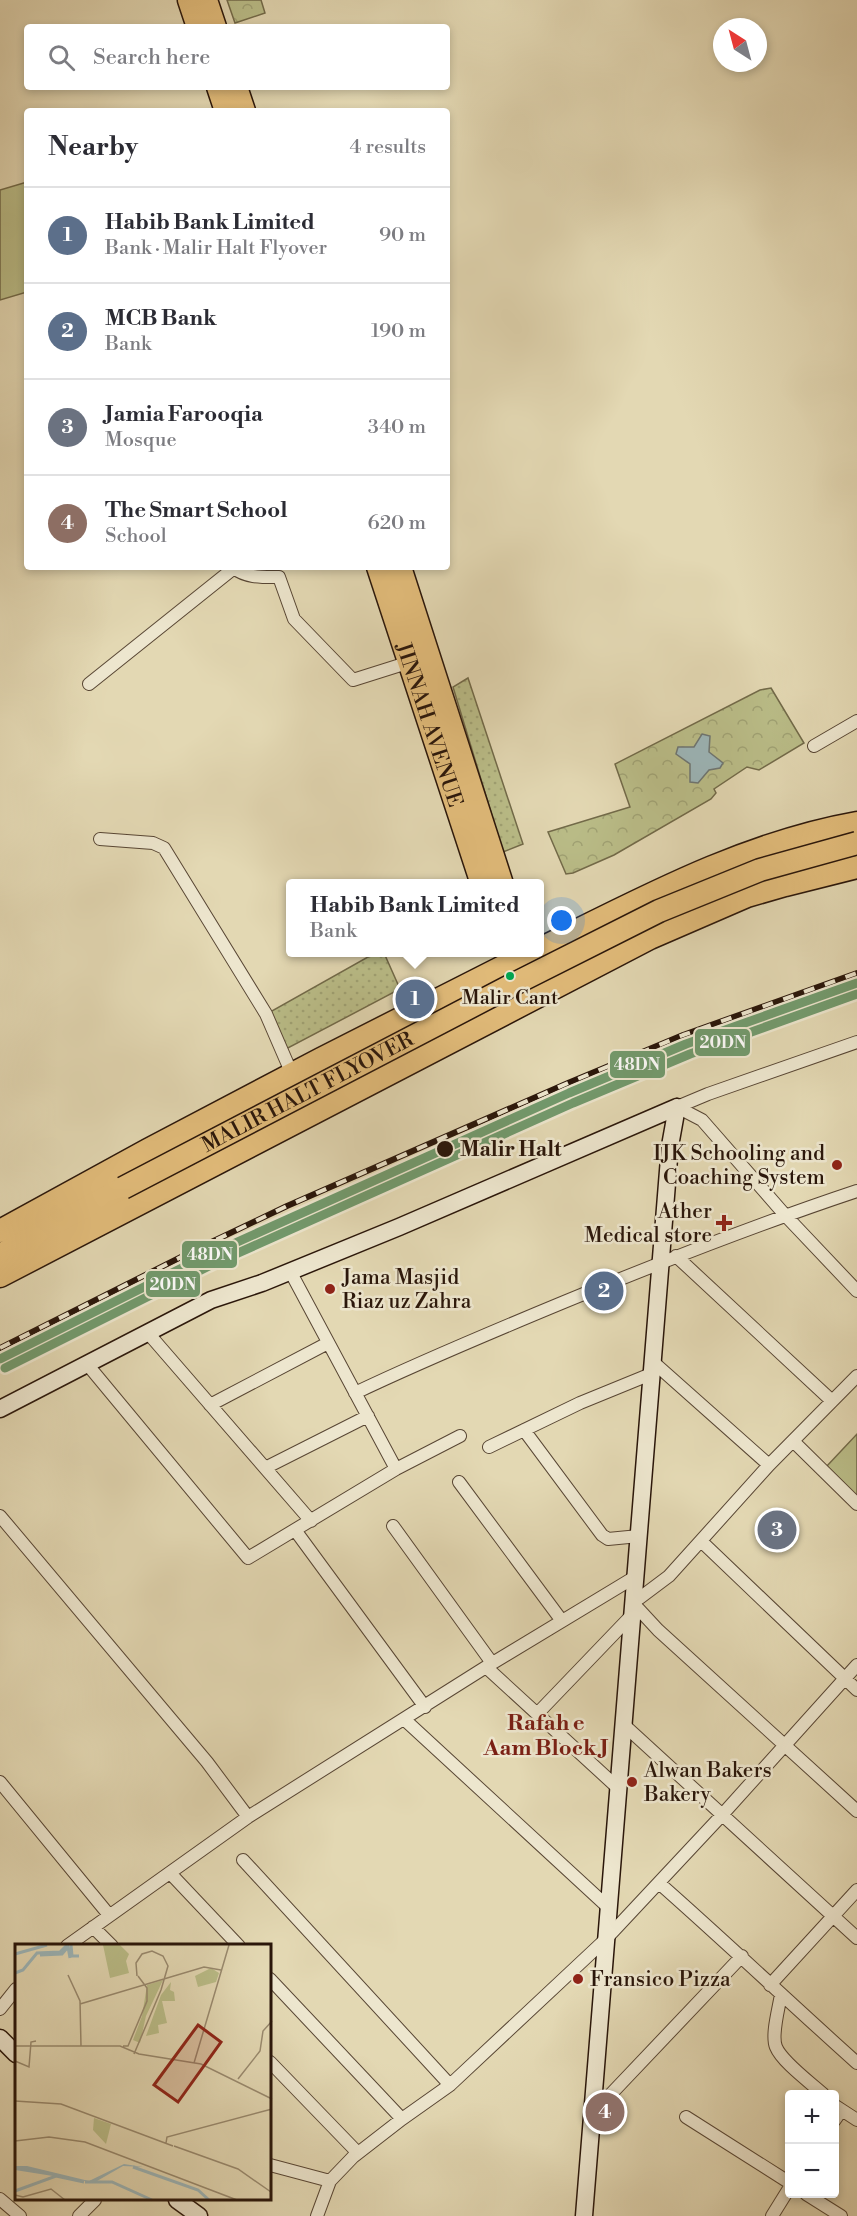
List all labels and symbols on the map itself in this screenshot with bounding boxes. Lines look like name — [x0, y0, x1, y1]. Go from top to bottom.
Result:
north arrow — [713, 18, 767, 72]
street label: JINNAH AVENUE — [389, 639, 468, 811]
your location — [547, 906, 576, 935]
marker: Malir Cant — [504, 970, 516, 982]
pin: 1 — [396, 976, 434, 1022]
place label: Malir Cant — [462, 986, 558, 1011]
street label: MALIR HALT FLYOVER — [198, 1027, 419, 1159]
line badge: 20DN — [694, 1028, 751, 1057]
text: 20DN — [699, 1033, 747, 1053]
line badge: 48DN — [609, 1050, 666, 1079]
text: 48DN — [614, 1055, 661, 1075]
place label: Malir Halt — [460, 1137, 562, 1163]
marker: Malir Halt — [435, 1139, 455, 1159]
place label: IJK Schooling and Coaching System — [653, 1141, 825, 1191]
marker: IJK Schooling and Coaching System — [830, 1158, 844, 1172]
place label: Ather Medical store — [584, 1199, 712, 1249]
marker: Ather Medical store — [717, 1216, 731, 1230]
line badge: 48DN — [181, 1240, 238, 1269]
text: 48DN — [187, 1245, 234, 1265]
place label: Jama Masjid Riaz uz Zahra — [341, 1265, 472, 1315]
pin: 2 — [584, 1268, 624, 1314]
line badge: 20DN — [145, 1270, 201, 1298]
text: 20DN — [149, 1275, 197, 1295]
marker: Jama Masjid Riaz uz Zahra — [323, 1282, 337, 1296]
pin: 3 — [758, 1508, 796, 1552]
district label: Rafah e Aam Block J — [482, 1710, 609, 1762]
place label: Alwan Bakers Bakery — [643, 1758, 772, 1808]
marker: Alwan Bakers Bakery — [625, 1775, 639, 1789]
inset map — [15, 1944, 272, 2201]
place label: Fransico Pizza — [590, 1967, 731, 1993]
marker: Fransico Pizza — [571, 1972, 585, 1986]
pin: 4 — [586, 2090, 624, 2134]

